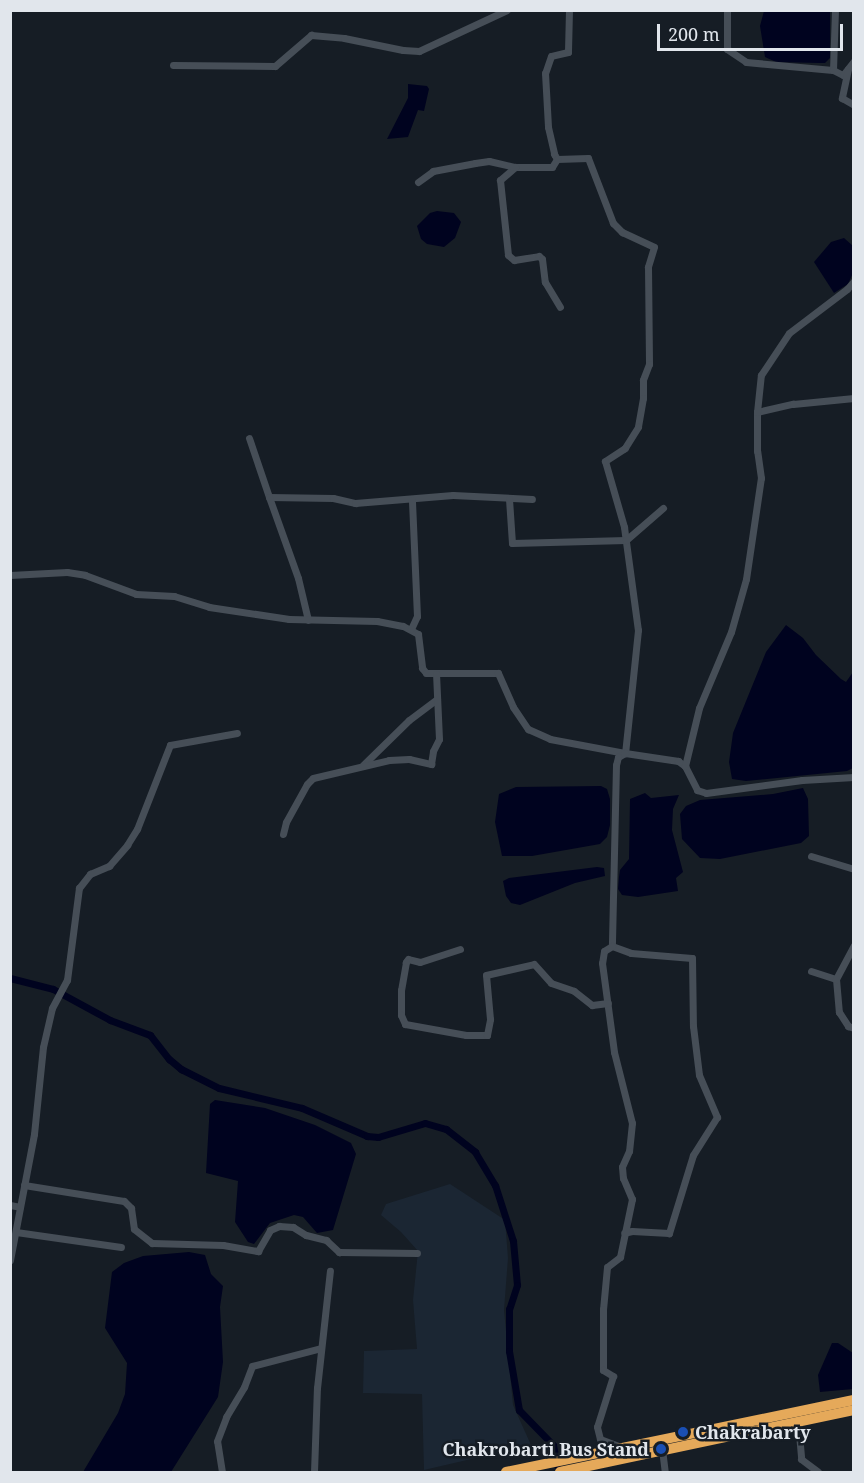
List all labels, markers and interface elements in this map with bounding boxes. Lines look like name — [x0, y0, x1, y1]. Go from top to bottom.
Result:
scale bar — [660, 12, 846, 50]
text: 200 m — [668, 22, 720, 46]
place label: Chakrabarty — [695, 1421, 811, 1443]
marker: Chakrabarty — [676, 1425, 690, 1439]
place label: Chakrobarti Bus Stand — [442, 1438, 649, 1460]
marker: Chakrobarti Bus Stand — [654, 1442, 668, 1456]

